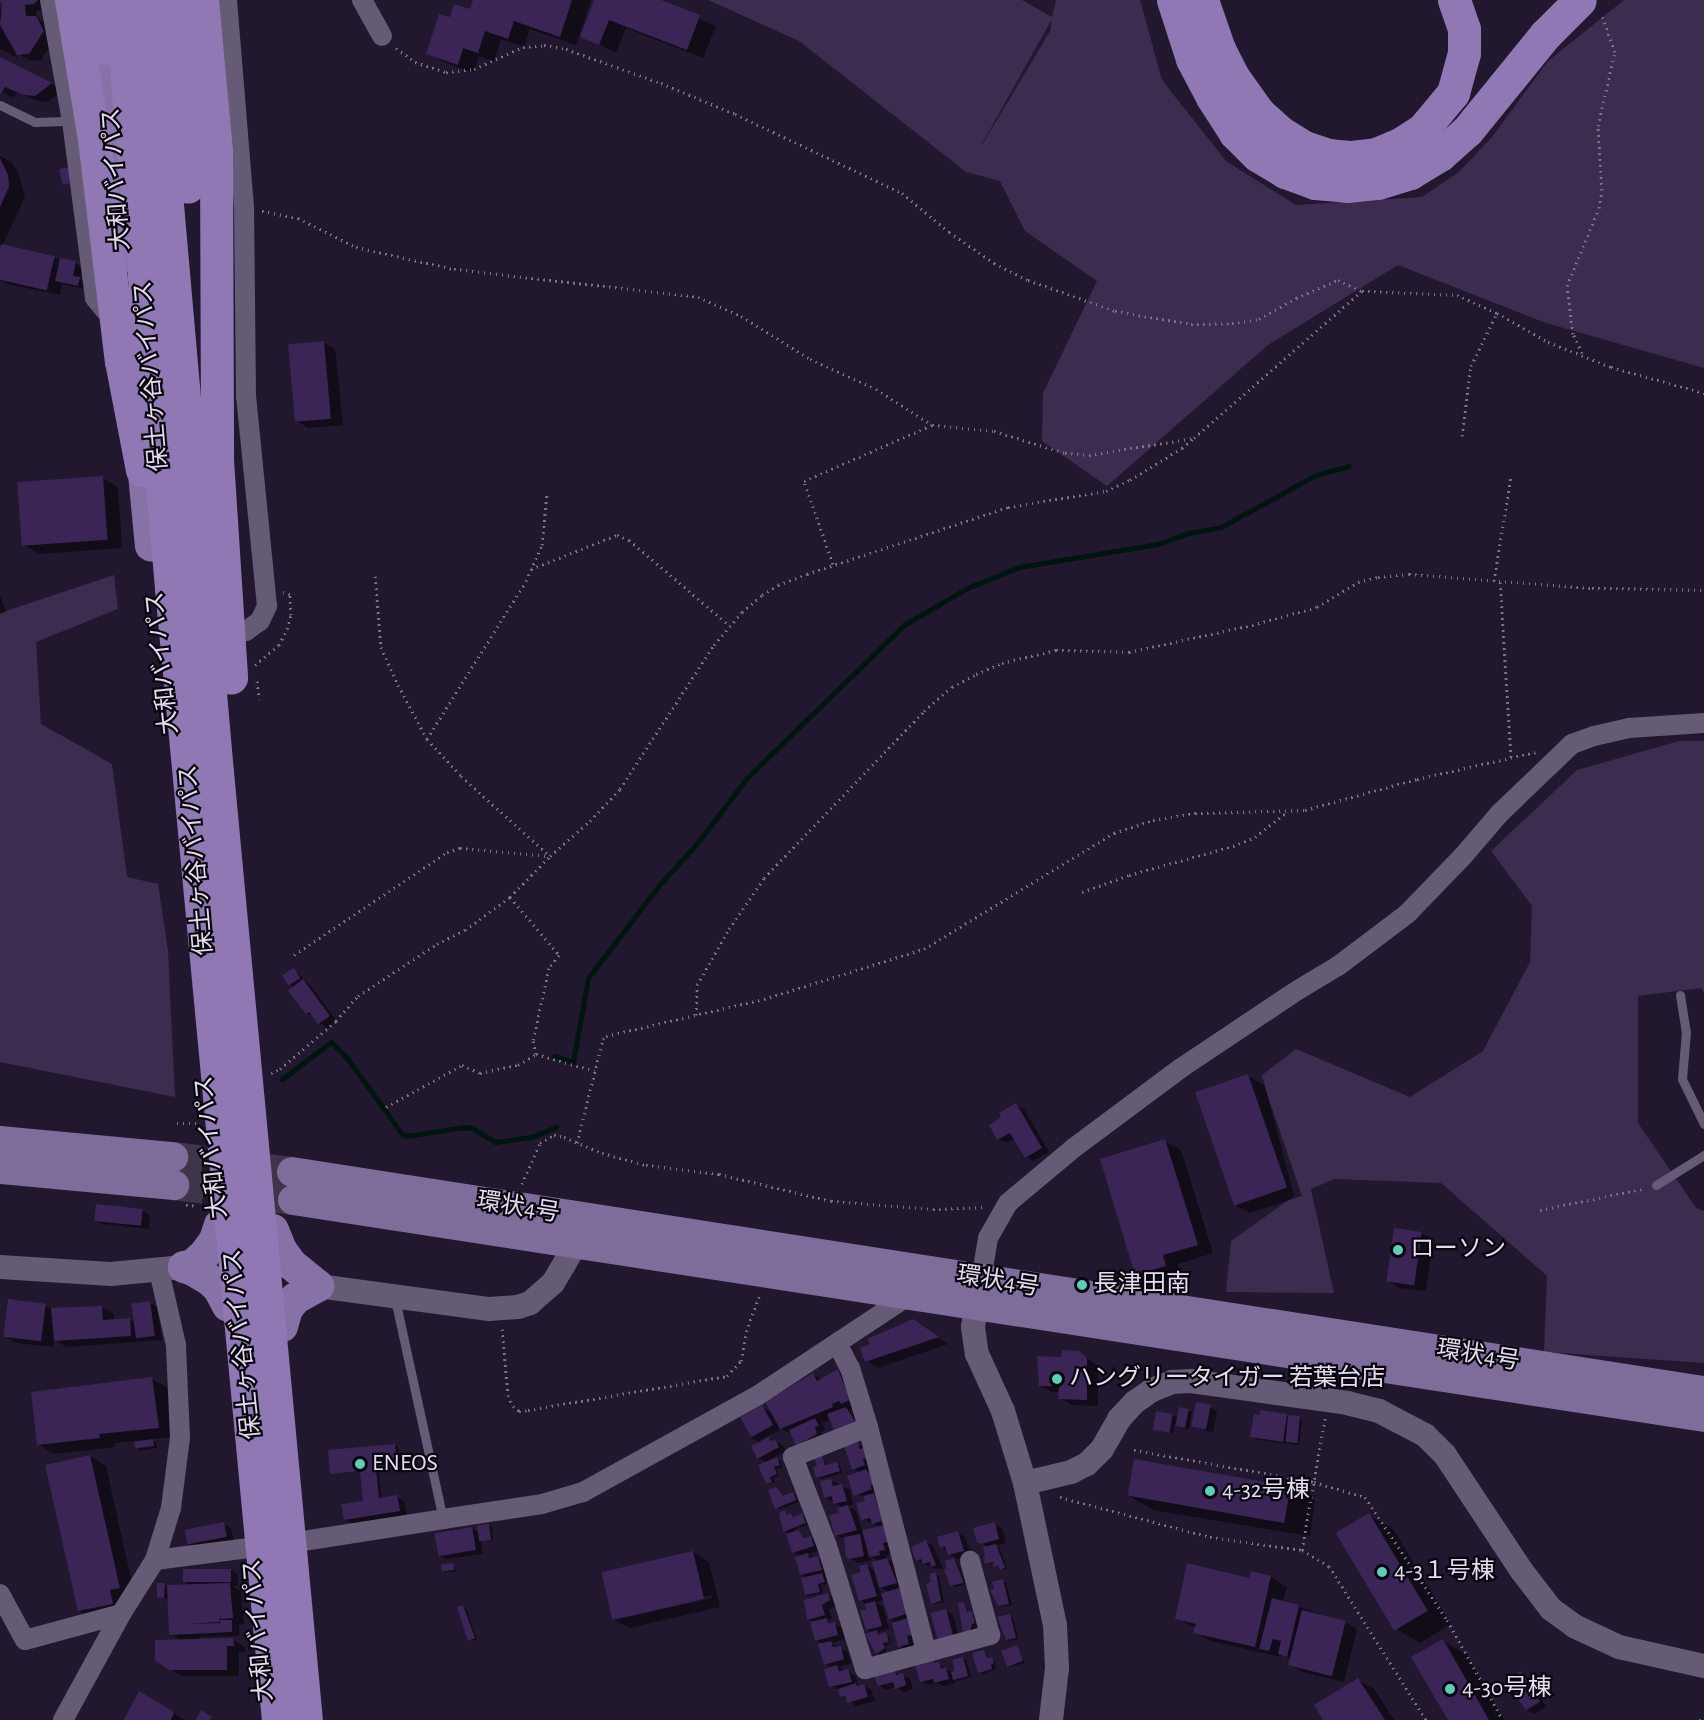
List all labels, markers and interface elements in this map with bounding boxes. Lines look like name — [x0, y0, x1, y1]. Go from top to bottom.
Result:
street label: 大和バイパス — [98, 106, 136, 252]
street label: 保土ヶ谷バイパス — [129, 279, 175, 473]
street label: 大和バイパス — [141, 590, 185, 736]
street label: 保土ヶ谷バイパス — [174, 763, 220, 957]
street label: 大和バイパス — [190, 1074, 234, 1220]
street label: 環状4号 — [474, 1187, 562, 1229]
place label: ローソン — [1410, 1236, 1506, 1264]
marker: ローソン — [1391, 1243, 1405, 1257]
street label: 保土ヶ谷バイパス — [219, 1247, 267, 1441]
street label: 環状4号 — [954, 1261, 1042, 1303]
place label: 長津田南 — [1094, 1271, 1190, 1299]
marker: 長津田南 — [1075, 1278, 1089, 1292]
street label: 環状4号 — [1434, 1335, 1522, 1377]
place label: ハングリータイガー 若葉台店 — [1069, 1365, 1385, 1393]
marker: ハングリータイガー 若葉台店 — [1050, 1372, 1064, 1386]
place label: ENEOS — [372, 1450, 438, 1478]
marker: ENEOS — [353, 1457, 367, 1471]
place label: 4-32号棟 — [1222, 1477, 1310, 1505]
marker: 4-32号棟 — [1203, 1484, 1217, 1498]
street label: 大和バイパス — [238, 1557, 280, 1703]
place label: 4-3１号棟 — [1394, 1558, 1495, 1586]
marker: 4-3１号棟 — [1375, 1565, 1389, 1579]
place label: 4-30号棟 — [1462, 1675, 1551, 1703]
marker: 4-30号棟 — [1443, 1682, 1457, 1696]

